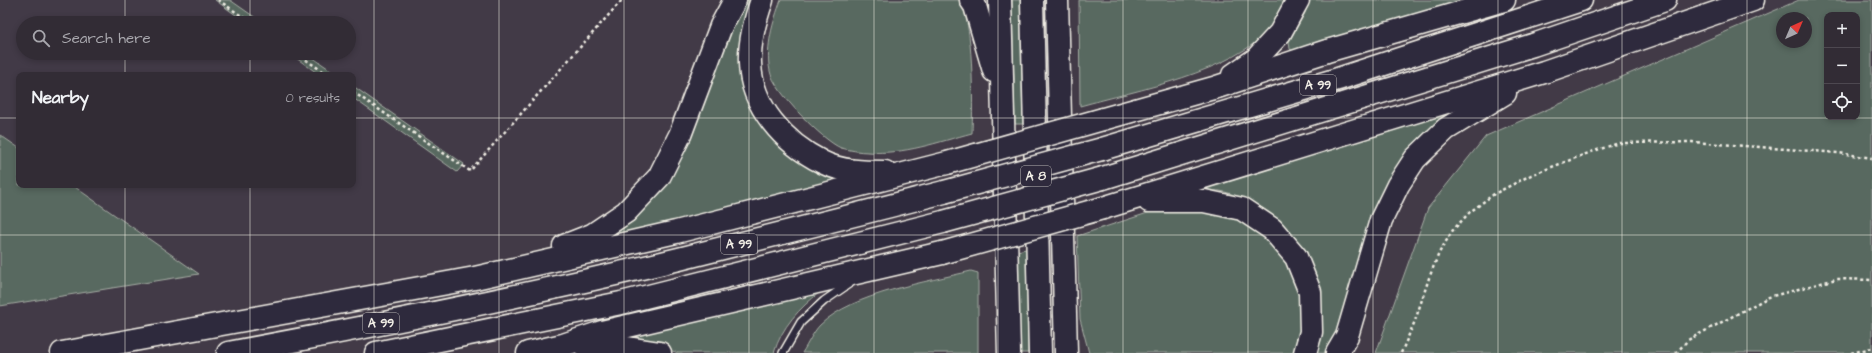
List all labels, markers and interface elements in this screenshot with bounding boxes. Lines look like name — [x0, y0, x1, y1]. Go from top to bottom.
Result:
north arrow — [1776, 12, 1812, 48]
map controls — [1824, 12, 1860, 120]
button: + — [1824, 12, 1860, 48]
search box — [16, 16, 356, 60]
icon: search — [30, 27, 52, 49]
text: Search here — [62, 28, 151, 49]
button: − — [1824, 48, 1860, 84]
road number: A 99 — [1300, 75, 1336, 95]
button: locate — [1824, 84, 1860, 120]
text: Nearby — [32, 86, 89, 110]
text: 0 results — [285, 89, 340, 107]
road number: A 8 — [1021, 166, 1051, 186]
road number: A 99 — [721, 234, 757, 254]
road number: A 99 — [363, 313, 399, 333]

